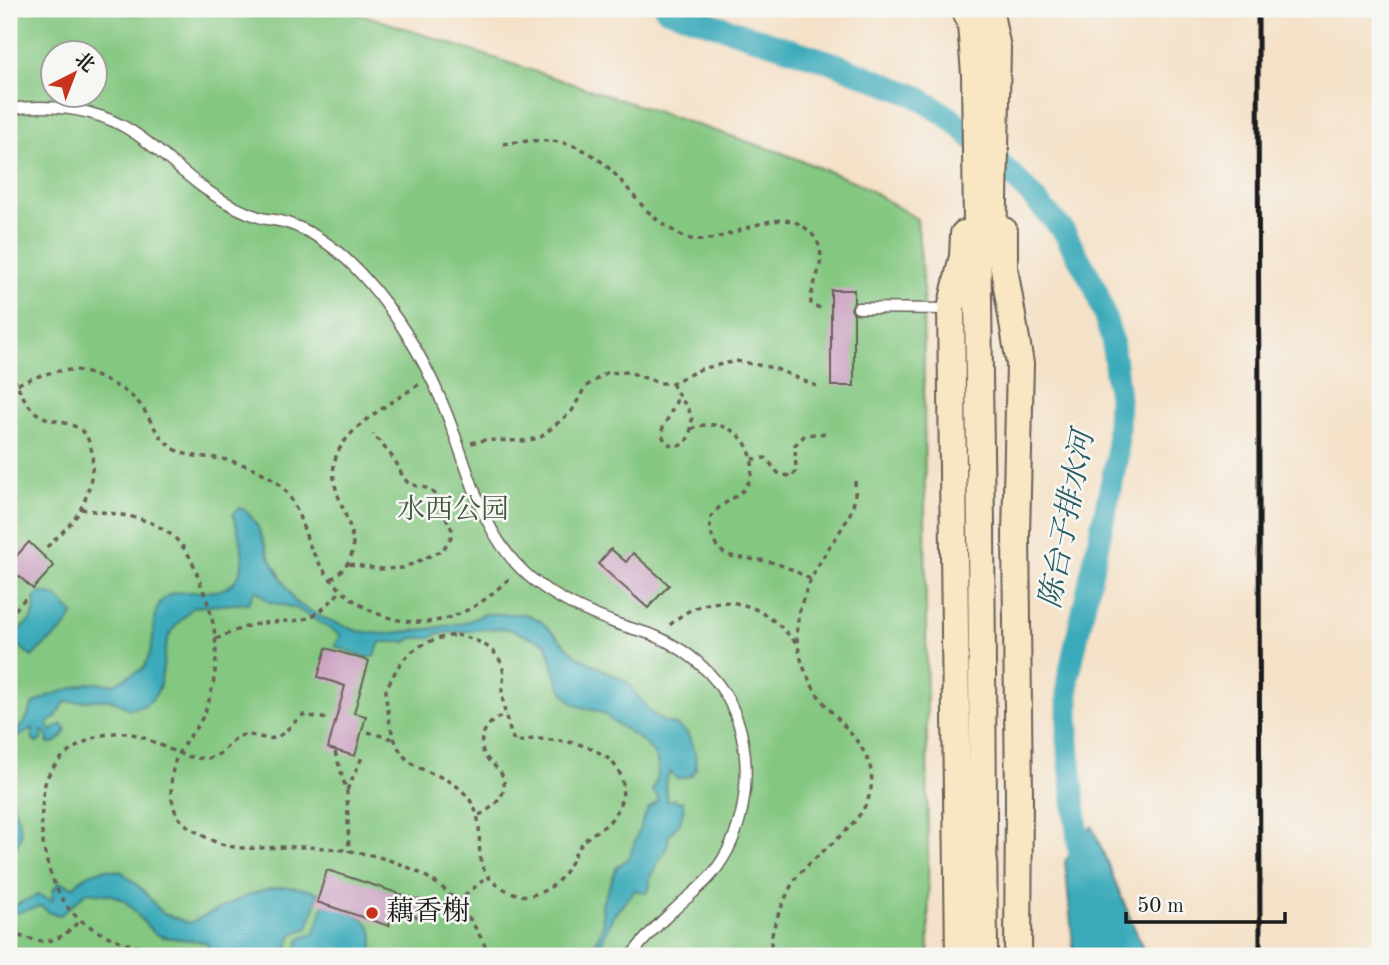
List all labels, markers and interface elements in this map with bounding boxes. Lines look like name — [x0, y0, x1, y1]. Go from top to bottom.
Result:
north arrow — [38, 38, 108, 108]
text: 北 — [70, 48, 98, 77]
water label: 陈台子排水河 — [1033, 423, 1101, 611]
park label: 水西公园 — [397, 494, 509, 525]
scale bar — [1126, 881, 1286, 925]
place label: 藕香榭 — [386, 896, 470, 927]
text: 50 m — [1137, 896, 1184, 917]
marker: 藕香榭 — [364, 905, 380, 921]

